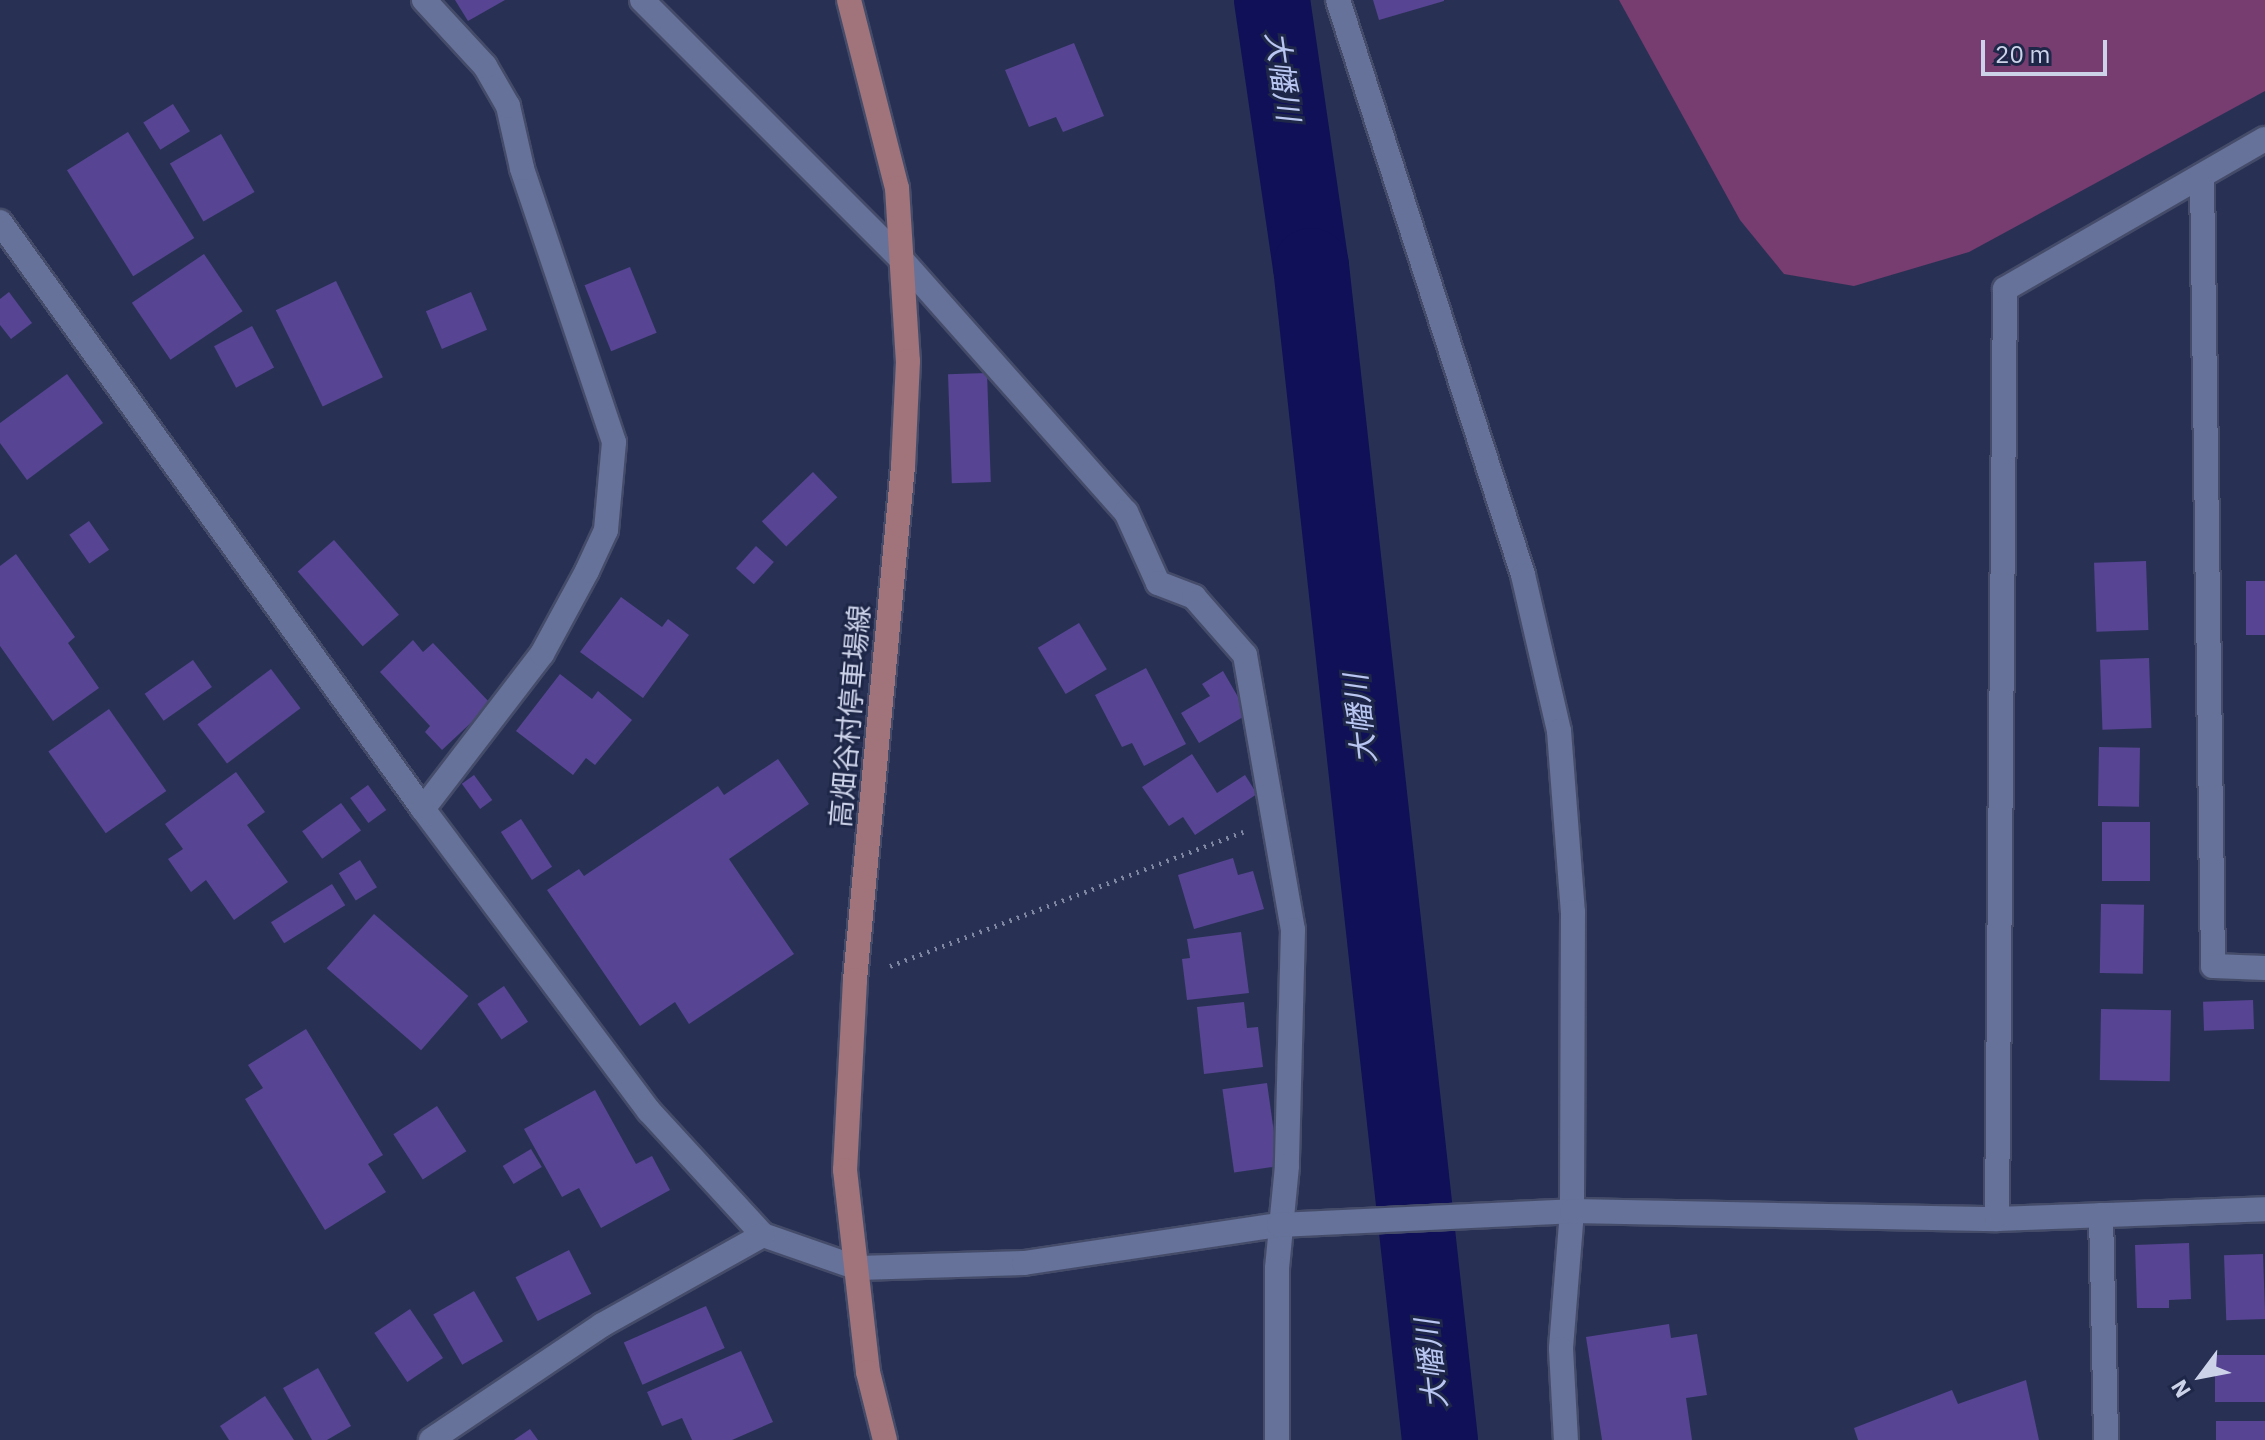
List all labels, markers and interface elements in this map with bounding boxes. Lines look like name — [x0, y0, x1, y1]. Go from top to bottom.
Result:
scale bar — [1985, 24, 2111, 74]
water label: 大幡川 — [1259, 29, 1307, 123]
text: 20 m — [1995, 38, 2050, 70]
street label: 高畑谷村停車場線 — [824, 603, 876, 829]
water label: 大幡川 — [1337, 672, 1383, 766]
water label: 大幡川 — [1408, 1317, 1454, 1411]
north arrow — [2161, 1336, 2241, 1416]
text: N — [2164, 1375, 2197, 1403]

